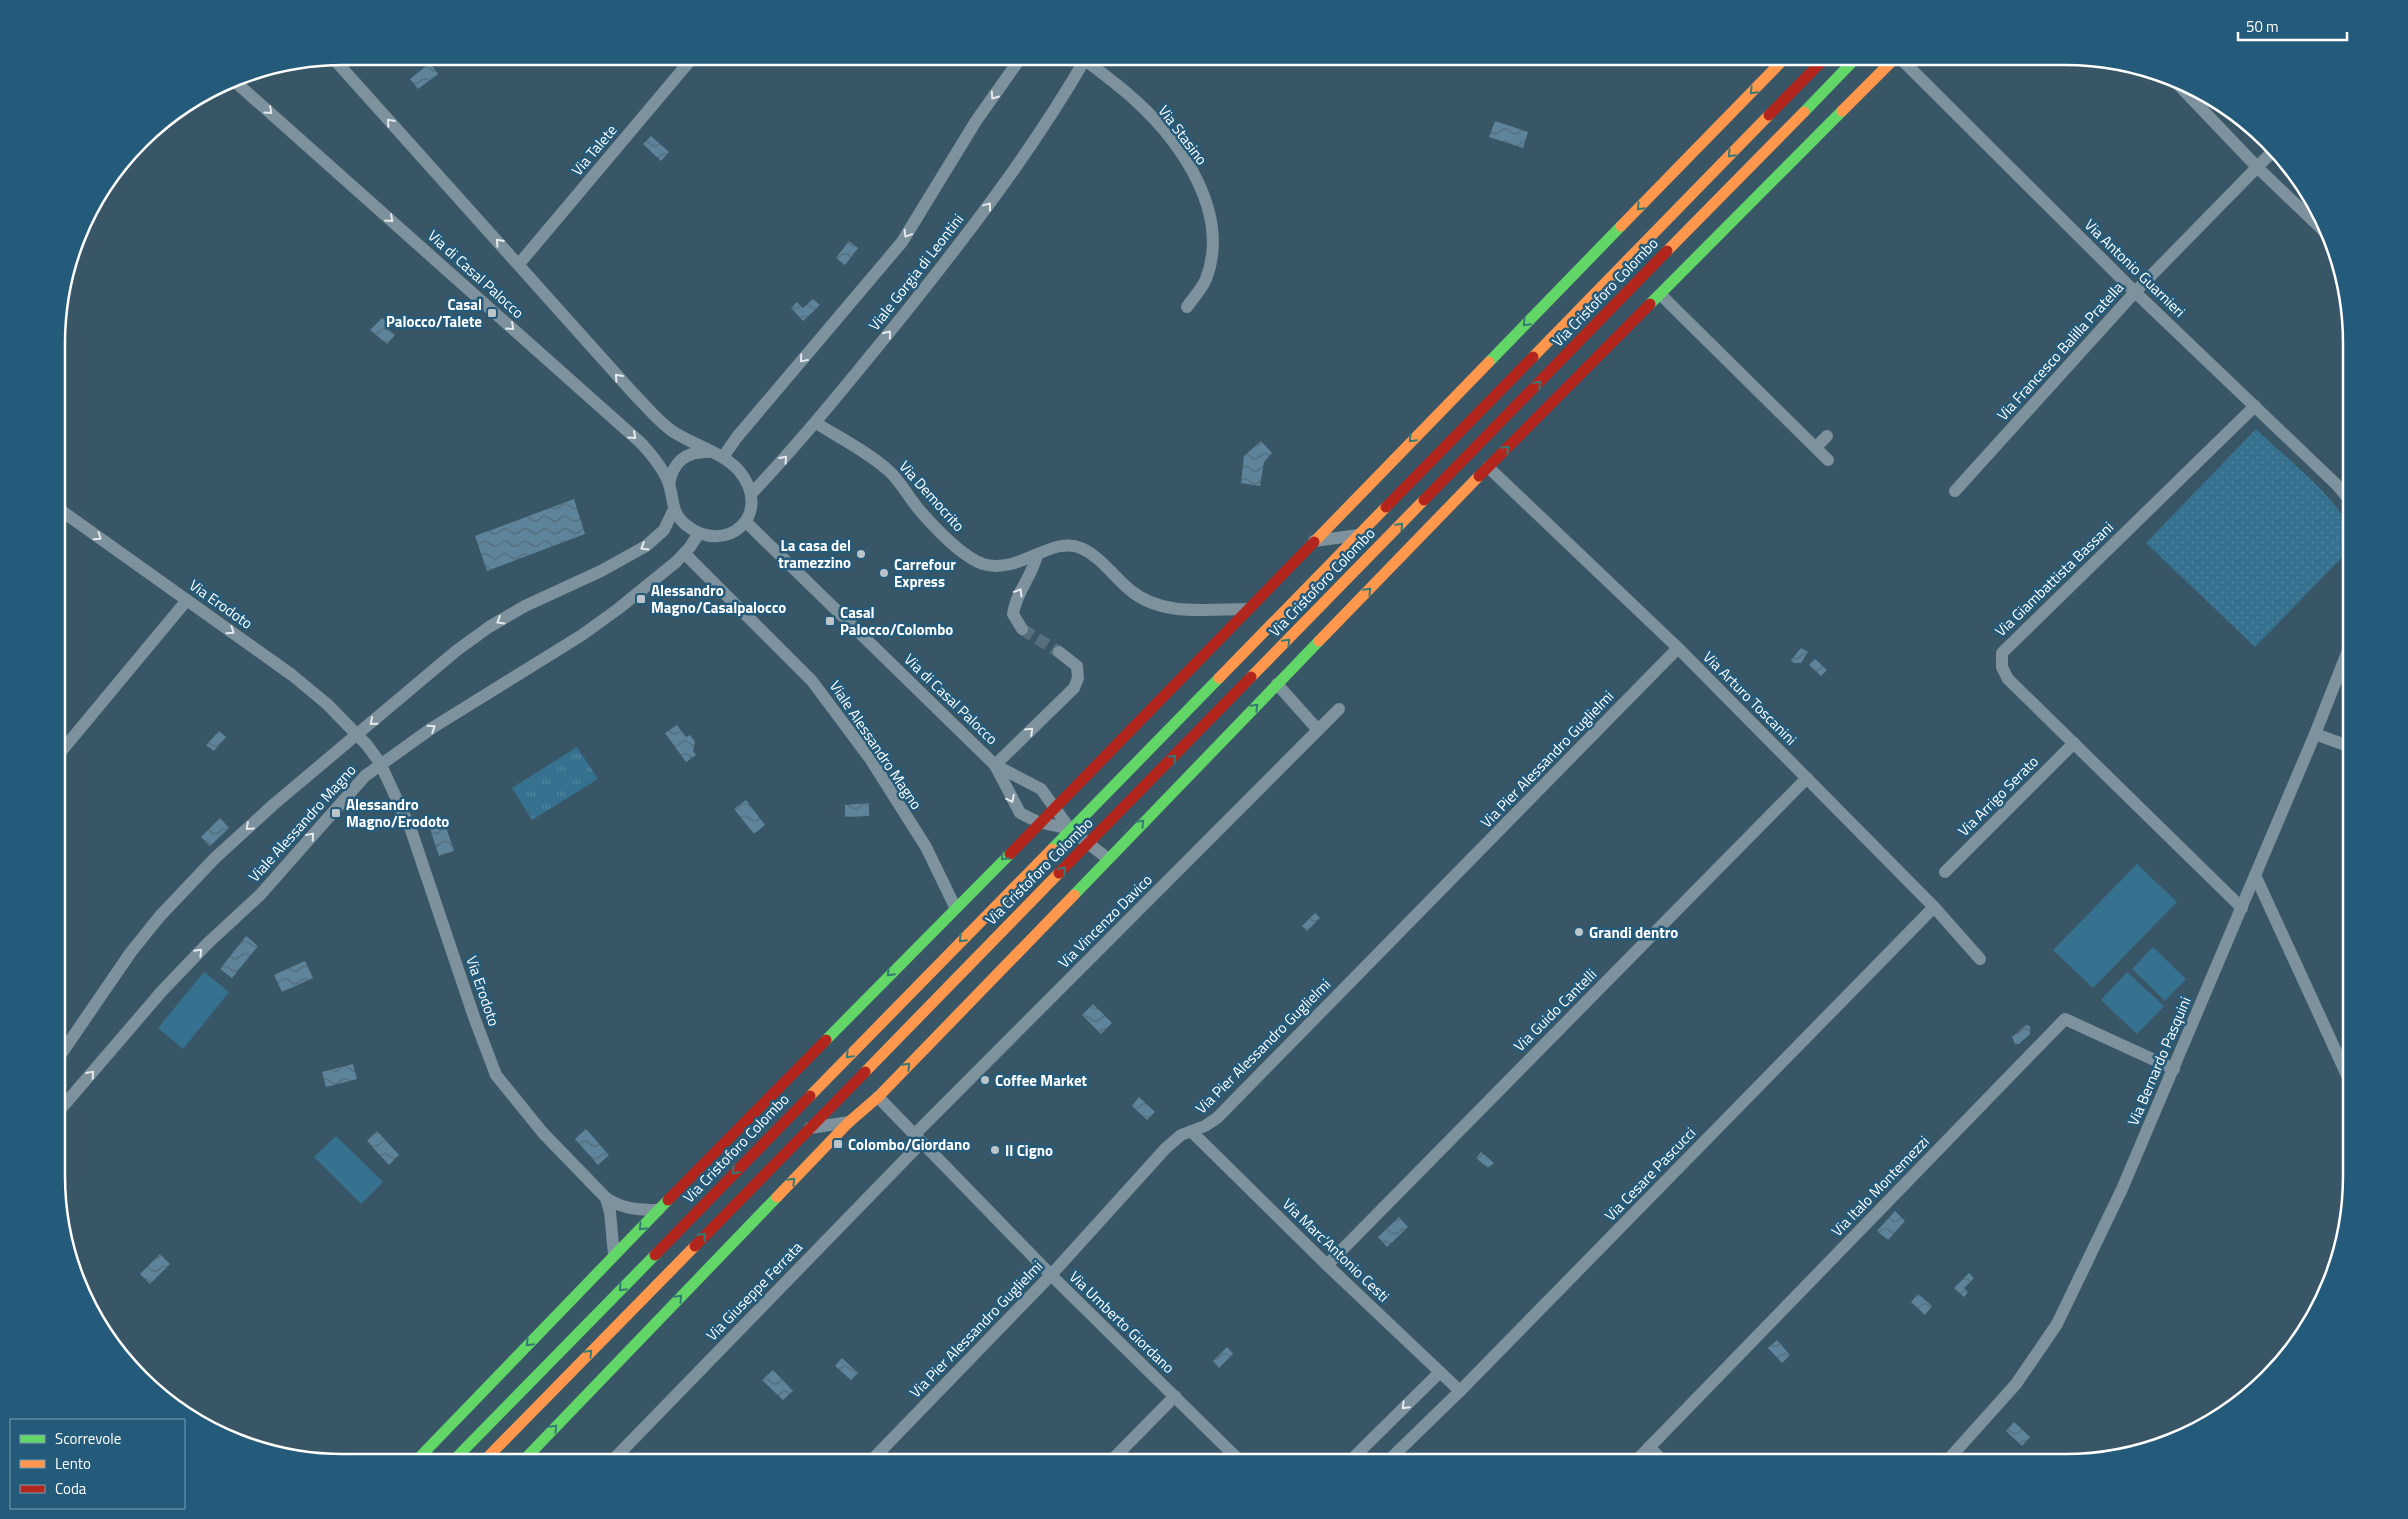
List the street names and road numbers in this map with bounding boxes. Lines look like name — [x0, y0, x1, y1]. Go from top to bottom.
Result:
street label: Via Stasino — [1153, 100, 1213, 170]
street label: Via Talete — [566, 119, 622, 181]
street label: Viale Gorgia di Leontini — [863, 209, 969, 335]
street label: Via Antonio Guarnieri — [2079, 214, 2191, 322]
street label: Via di Casal Palocco — [423, 224, 529, 324]
street label: Via Cristoforo Colombo — [1547, 232, 1663, 352]
street label: Via Francesco Balilla Pratella — [1991, 276, 2129, 426]
street label: Via Democrito — [894, 455, 970, 537]
street label: Via Giambattista Bassani — [1989, 516, 2119, 642]
street label: Via Cristoforo Colombo — [1264, 522, 1380, 642]
street label: Via Erodoto — [184, 574, 258, 634]
street label: Via Arturo Toscanini — [1698, 646, 1802, 750]
street label: Via di Casal Palocco — [899, 648, 1003, 750]
street label: Viale Alessandro Magno — [824, 676, 928, 814]
street label: Via Pier Alessandro Guglielmi — [1475, 685, 1619, 833]
street label: Via Arrigo Serato — [1952, 750, 2044, 842]
street label: Viale Alessandro Magno — [243, 759, 361, 887]
street label: Via Cristoforo Colombo — [980, 812, 1098, 930]
street label: Via Vincenzo Davico — [1053, 869, 1157, 973]
street label: Via Erodoto — [460, 953, 506, 1029]
street label: Via Guido Cantelli — [1508, 963, 1602, 1057]
street label: Via Pier Alessandro Guglielmi — [1190, 973, 1336, 1119]
street label: Via Bernardo Pasquini — [2121, 993, 2197, 1129]
street label: Via Cristoforo Colombo — [678, 1088, 794, 1208]
street label: Via Cesare Pascucci — [1599, 1122, 1701, 1226]
street label: Via Italo Montemezzi — [1826, 1130, 1934, 1242]
street label: Via Marc'Antonio Cesti — [1277, 1193, 1395, 1307]
street label: Via Giuseppe Ferrata — [700, 1236, 808, 1346]
street label: Via Pier Alessandro Guglielmi — [904, 1255, 1048, 1403]
street label: Via Umberto Giordano — [1064, 1265, 1180, 1379]

